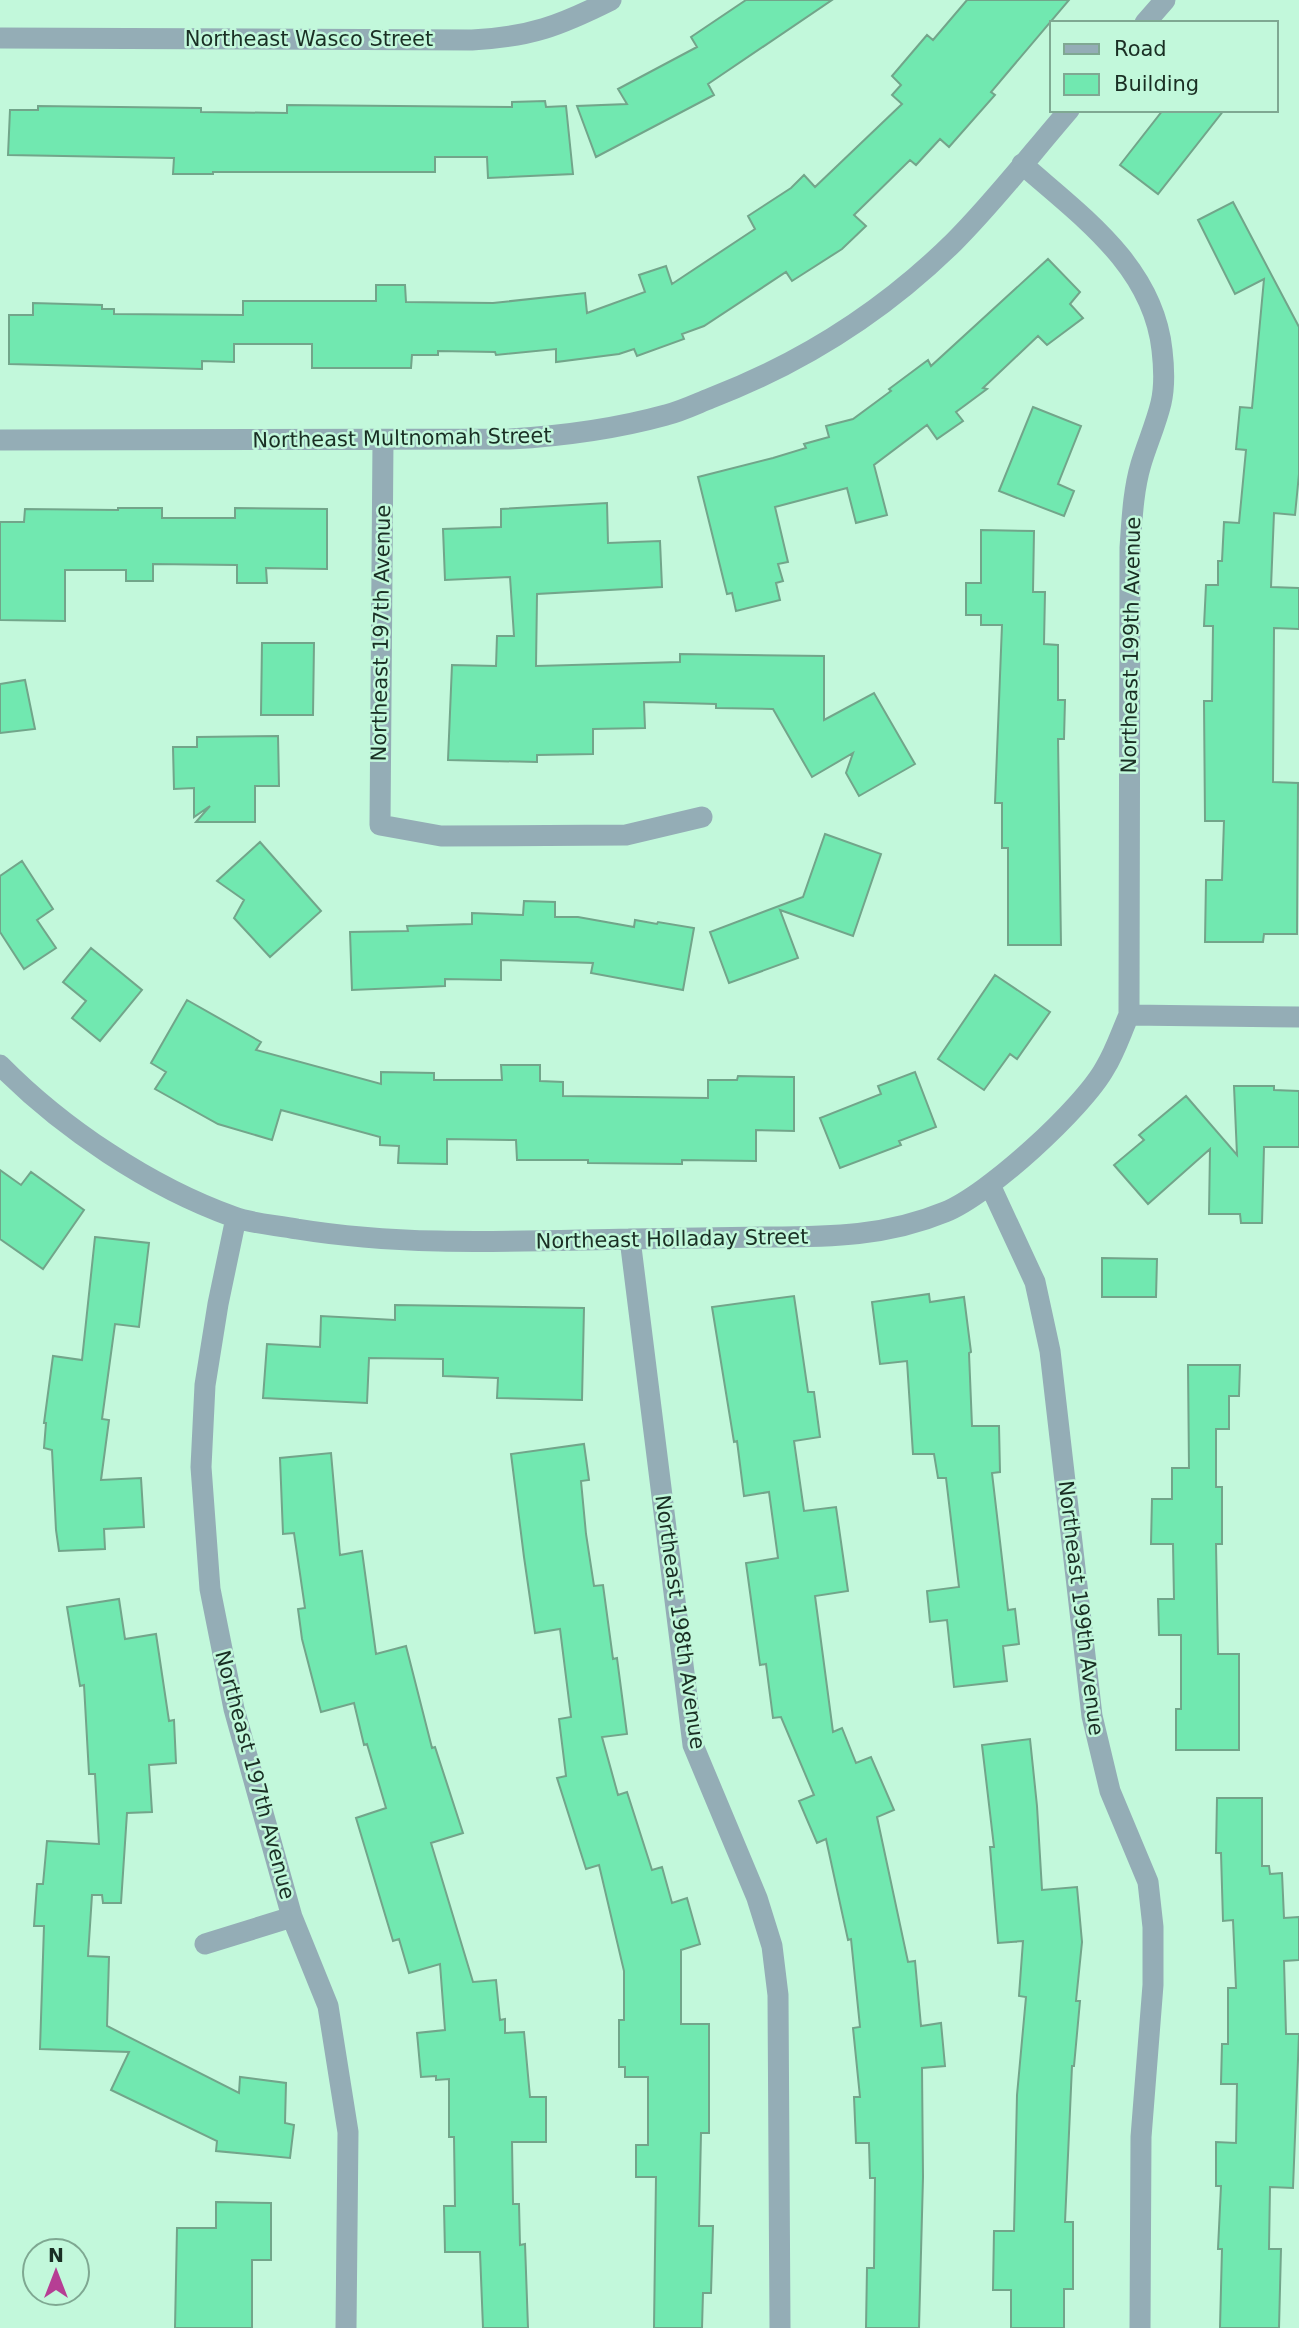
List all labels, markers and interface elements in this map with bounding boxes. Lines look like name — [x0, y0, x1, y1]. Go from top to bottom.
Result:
legend — [1050, 21, 1278, 112]
street label: Northeast Wasco Street — [185, 27, 433, 51]
text: Road — [1114, 37, 1167, 61]
text: Building — [1114, 72, 1199, 96]
street label: Northeast Multnomah Street — [252, 423, 552, 453]
street label: Northeast 197th Avenue — [367, 504, 395, 762]
street label: Northeast 199th Avenue — [1117, 516, 1145, 774]
street label: Northeast Holladay Street — [535, 1225, 809, 1253]
street label: Northeast 199th Avenue — [1053, 1479, 1109, 1737]
street label: Northeast 198th Avenue — [650, 1493, 710, 1751]
street label: Northeast 197th Avenue — [210, 1648, 300, 1902]
north arrow — [21, 2237, 91, 2307]
text: N — [48, 2244, 64, 2266]

